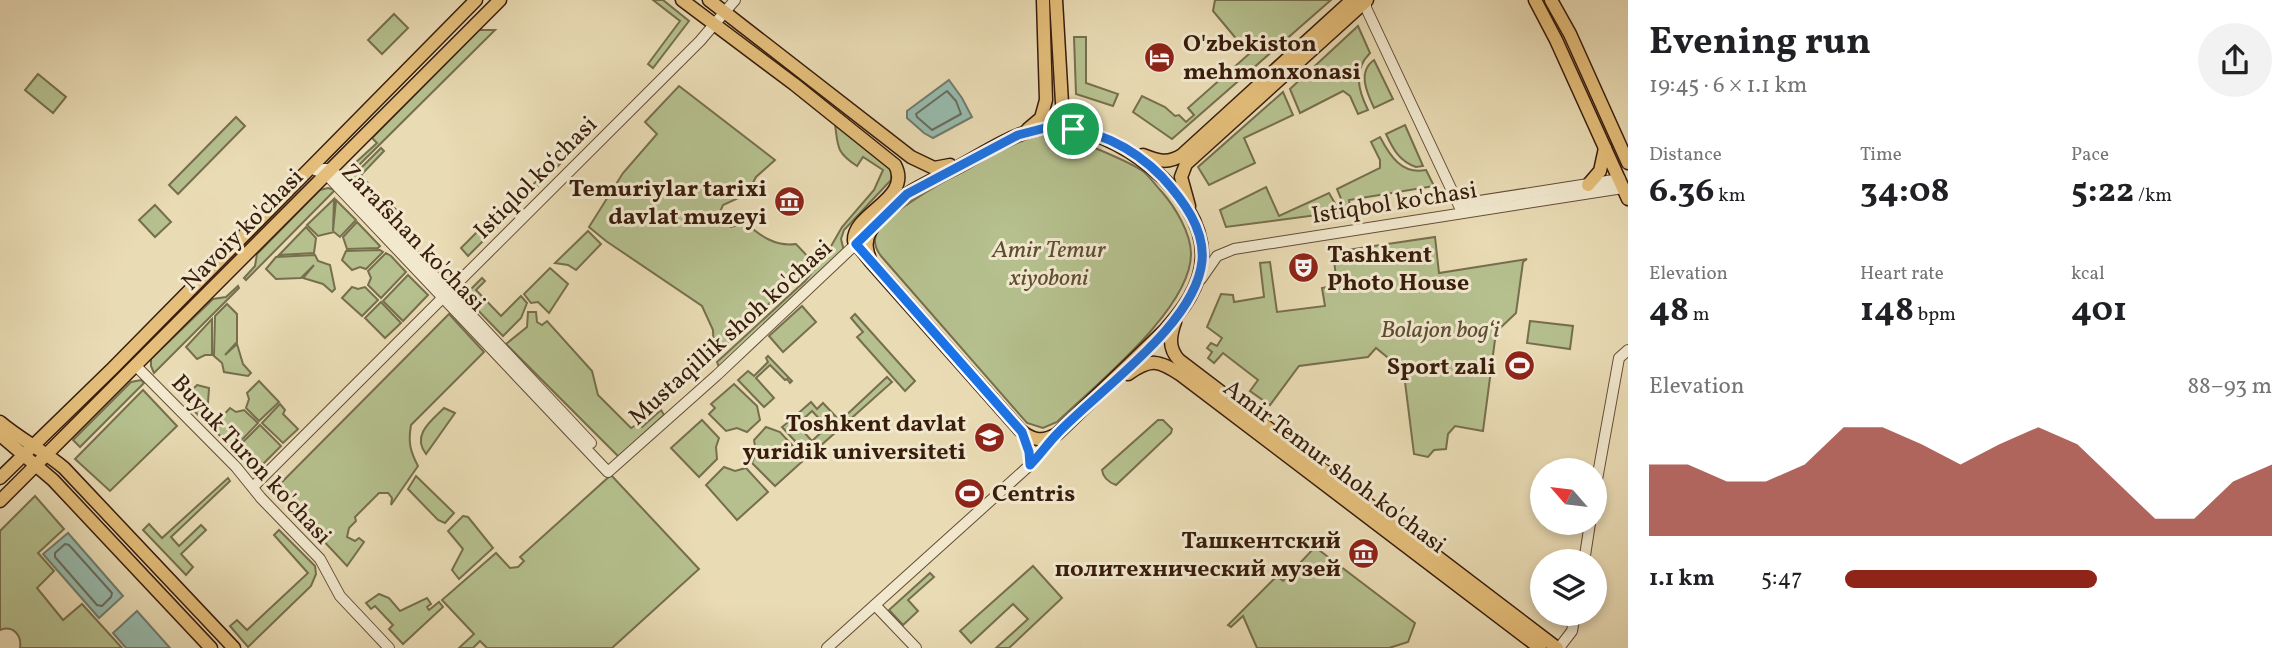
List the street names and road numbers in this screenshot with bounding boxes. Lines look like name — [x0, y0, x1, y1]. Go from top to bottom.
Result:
street label: Istiqlol ko‘chasi — [467, 109, 606, 248]
street label: Zarafshan ko'chasi — [333, 156, 492, 320]
street label: Navoiy ko'chasi — [175, 162, 312, 299]
street label: Istiqbol ko'chasi — [1309, 174, 1480, 234]
street label: Mustaqillik shoh ko'chasi — [622, 233, 841, 434]
street label: Buyuk Turon ko'chasi — [162, 368, 339, 553]
street label: Amir Temur shoh ko'chasi — [1215, 372, 1452, 563]

